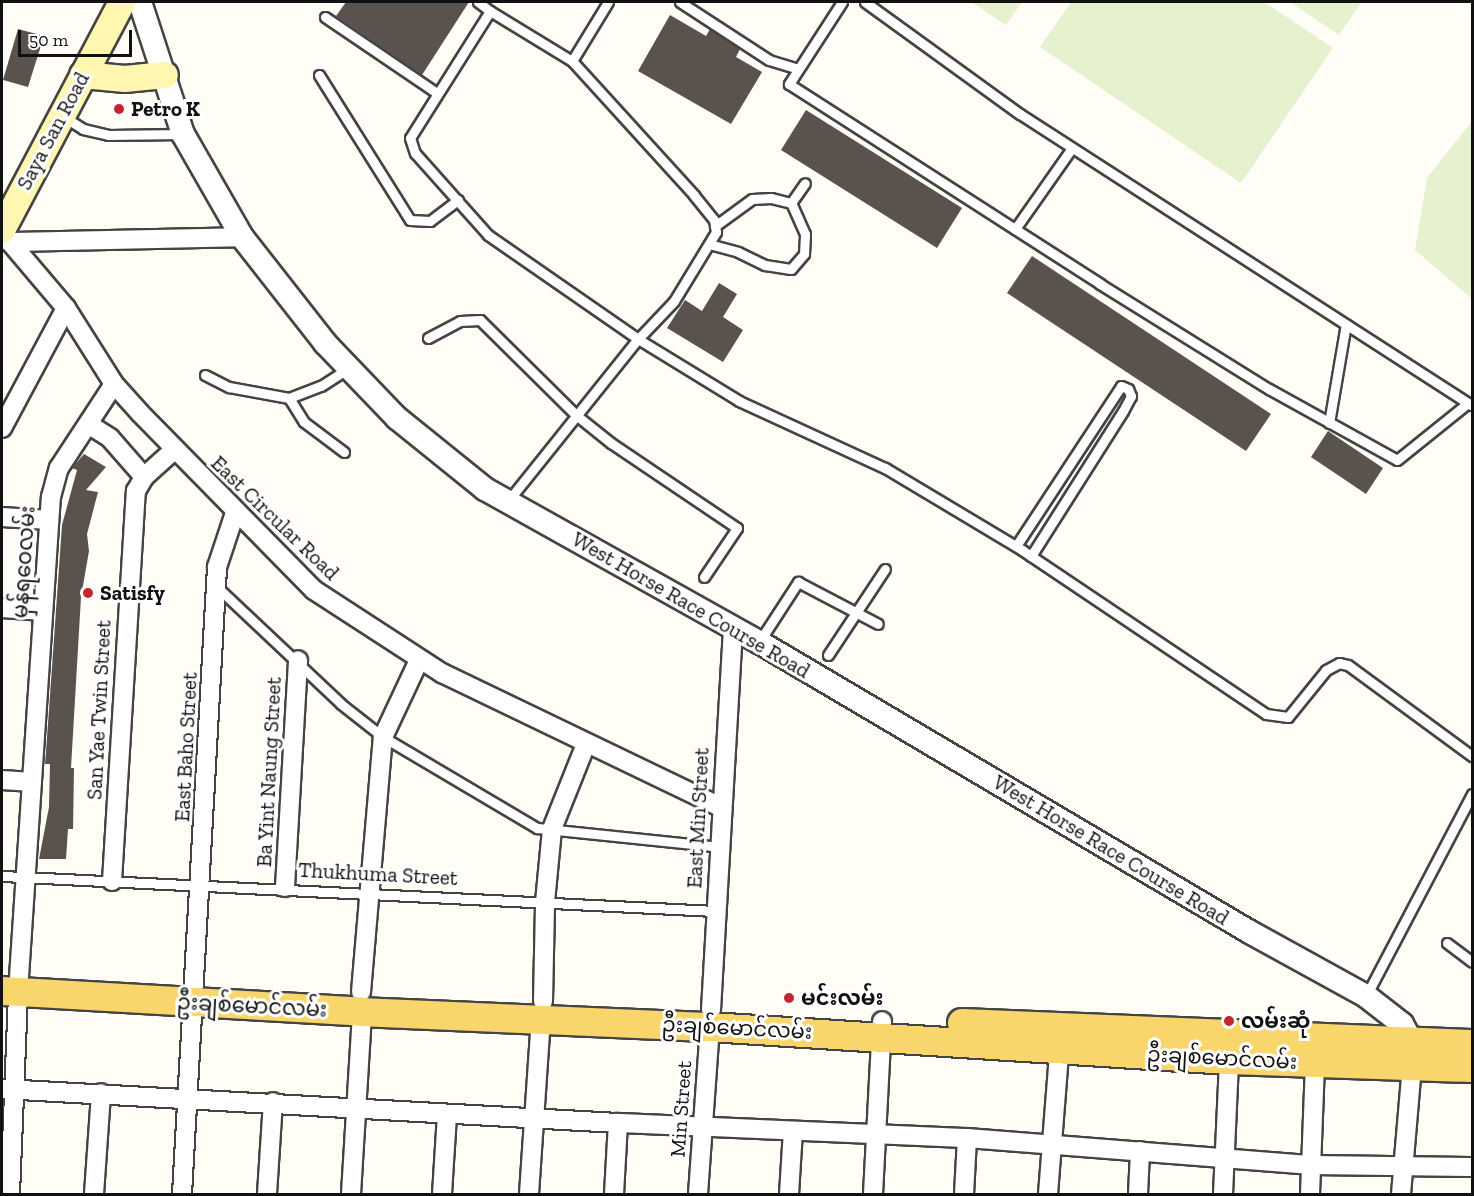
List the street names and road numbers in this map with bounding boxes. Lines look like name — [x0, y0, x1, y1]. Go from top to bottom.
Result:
street label: Saya San Road — [11, 68, 95, 194]
street label: East Circular Road — [206, 450, 344, 586]
street label: မှန်ရဝေလမ်း — [7, 505, 41, 619]
street label: West Horse Race Course Road — [568, 526, 814, 684]
street label: San Yae Twin Street — [82, 619, 116, 801]
street label: East Baho Street — [169, 672, 203, 822]
street label: Ba Yint Naung Street — [251, 676, 287, 868]
street label: East Min Street — [682, 747, 714, 889]
street label: West Horse Race Course Road — [989, 770, 1233, 930]
street label: Thukhuma Street — [298, 857, 458, 891]
street label: ဦးချစ်မောင်လမ်း — [176, 989, 328, 1023]
street label: ဦးချစ်မောင်လမ်း — [661, 1011, 813, 1045]
street label: ဦးချစ်မောင်လမ်း — [1146, 1041, 1298, 1075]
street label: Min Street — [665, 1060, 697, 1158]

